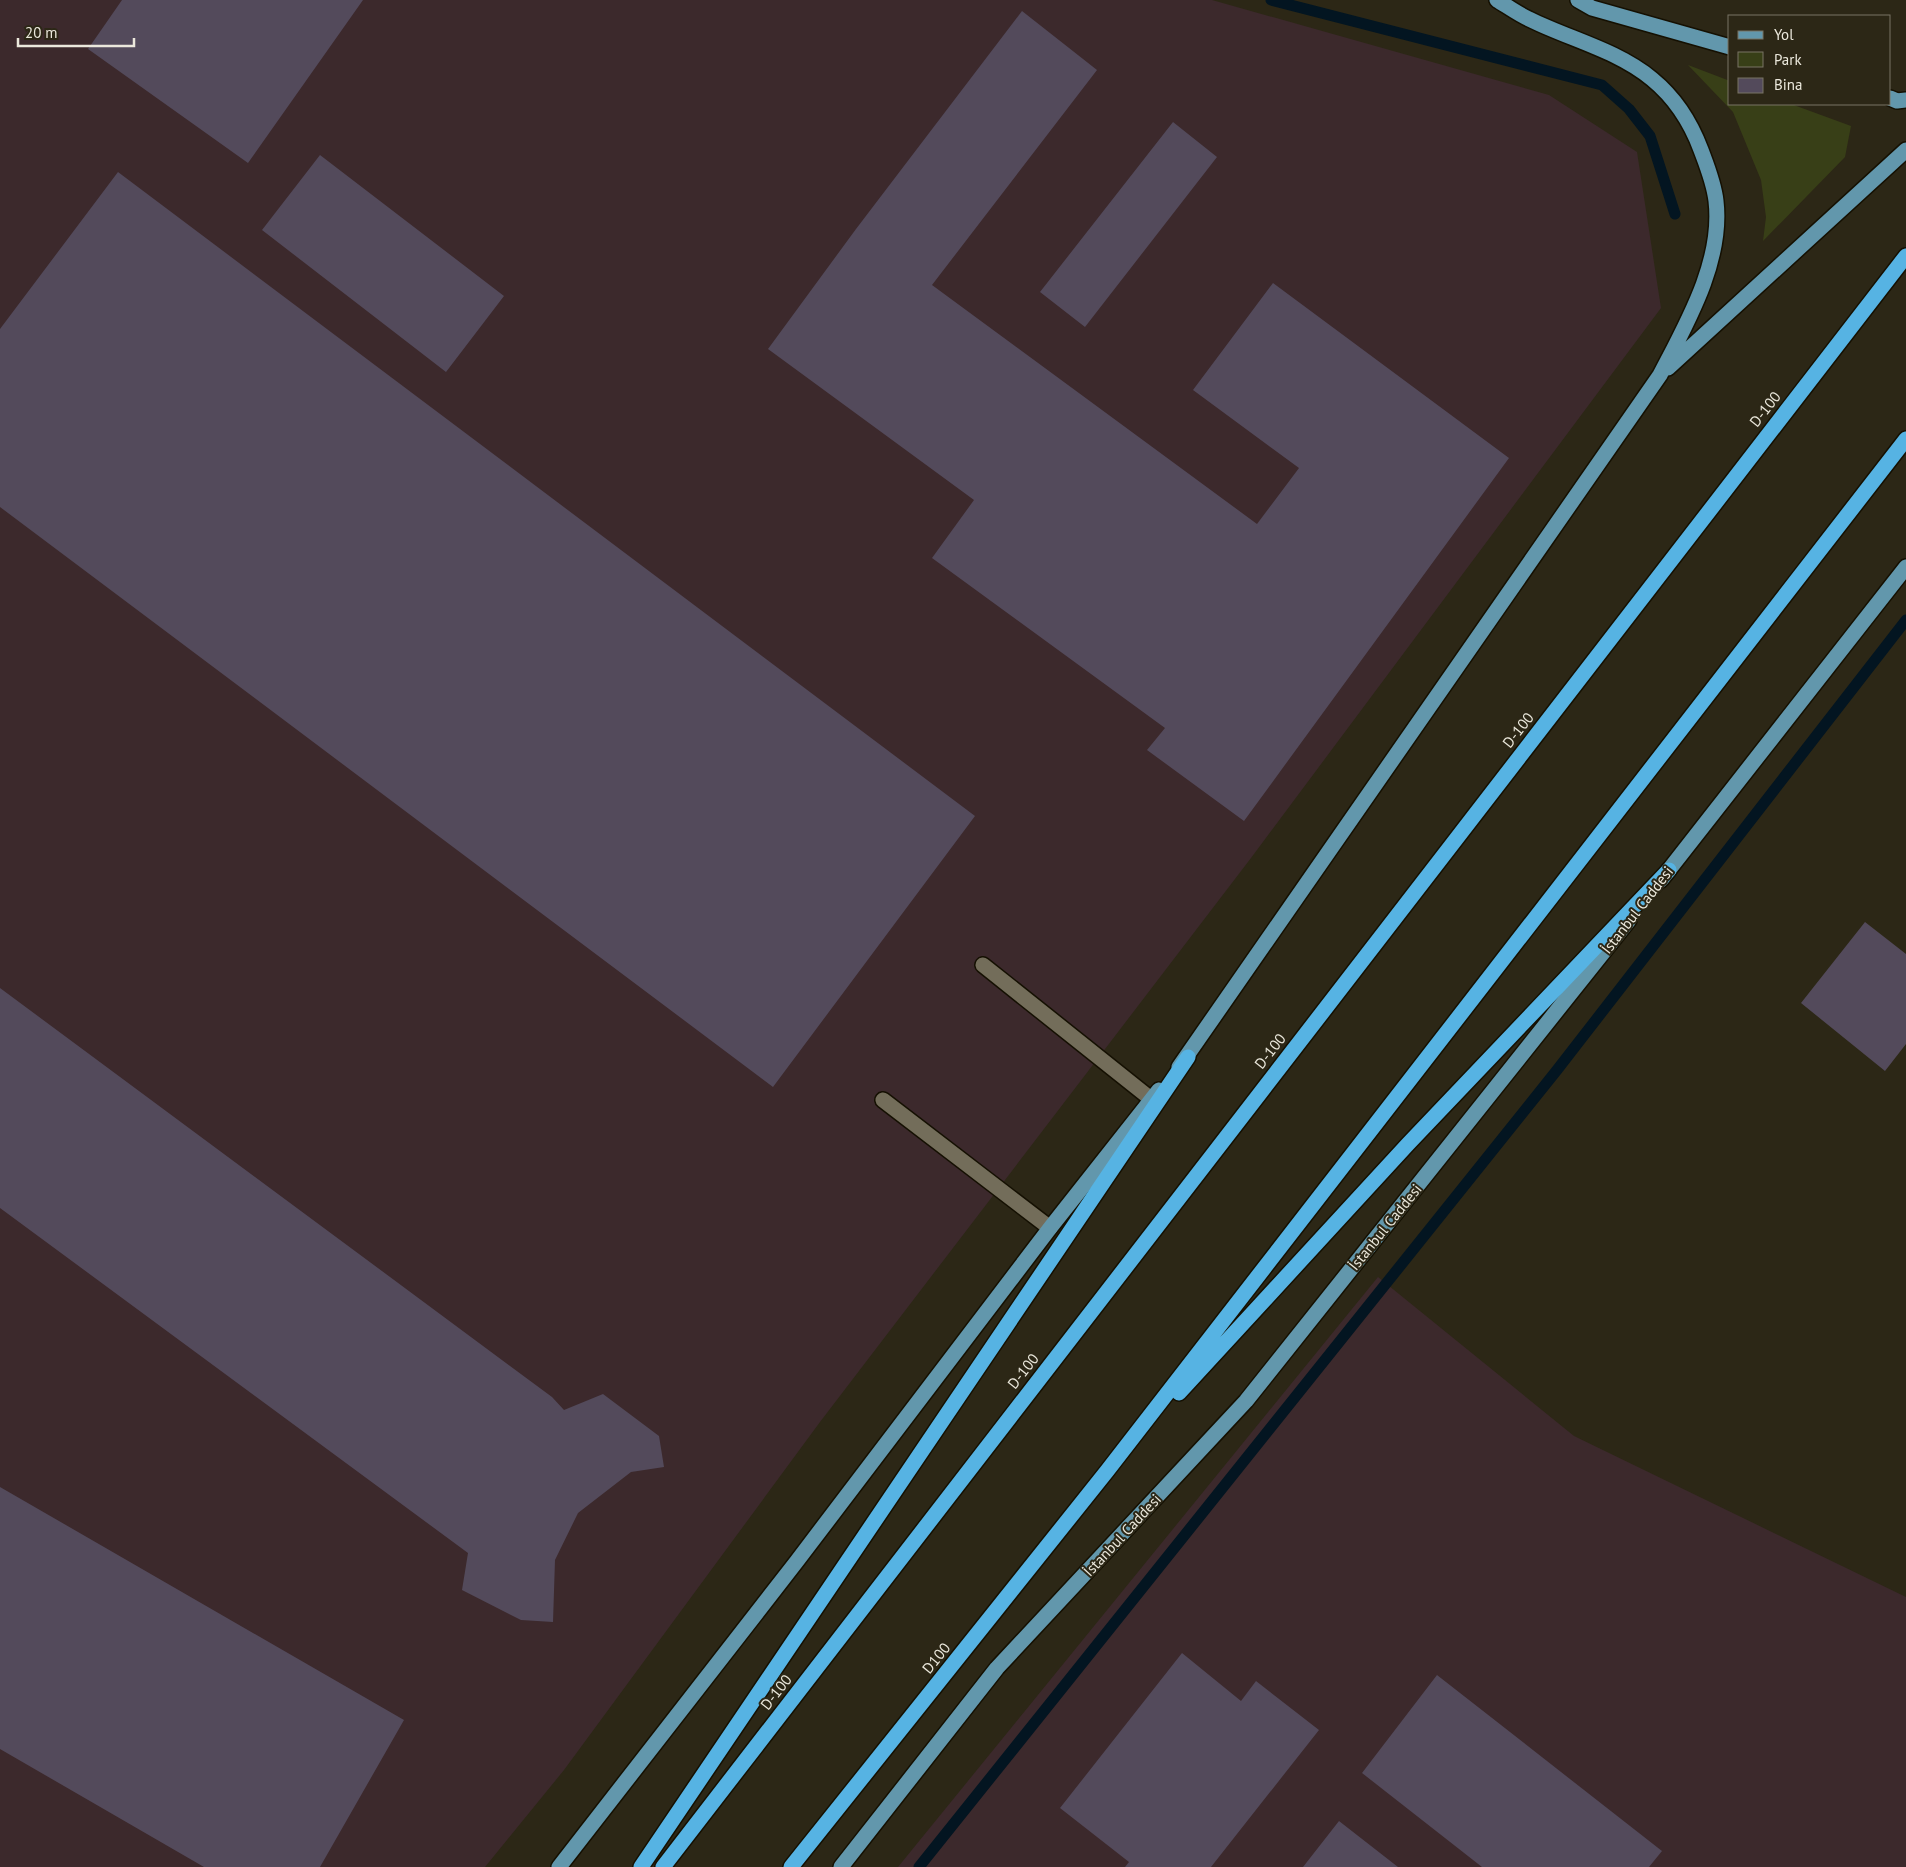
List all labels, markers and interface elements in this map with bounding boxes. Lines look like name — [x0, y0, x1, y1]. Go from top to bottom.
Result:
scale bar — [18, 15, 134, 47]
legend — [1728, 15, 1891, 105]
text: 20 m — [25, 23, 58, 42]
text: Yol — [1774, 25, 1794, 44]
text: Park — [1774, 50, 1802, 69]
text: Bina — [1774, 75, 1802, 94]
street label: D-100 — [1745, 387, 1785, 431]
street label: D-100 — [1498, 708, 1538, 752]
street label: İstanbul Caddesi — [1597, 862, 1677, 958]
street label: D-100 — [1250, 1029, 1290, 1073]
street label: İstanbul Caddesi — [1344, 1180, 1426, 1274]
street label: D-100 — [1003, 1349, 1043, 1393]
street label: İstanbul Caddesi — [1079, 1490, 1165, 1580]
street label: D100 — [918, 1639, 954, 1677]
street label: D-100 — [756, 1670, 796, 1714]

